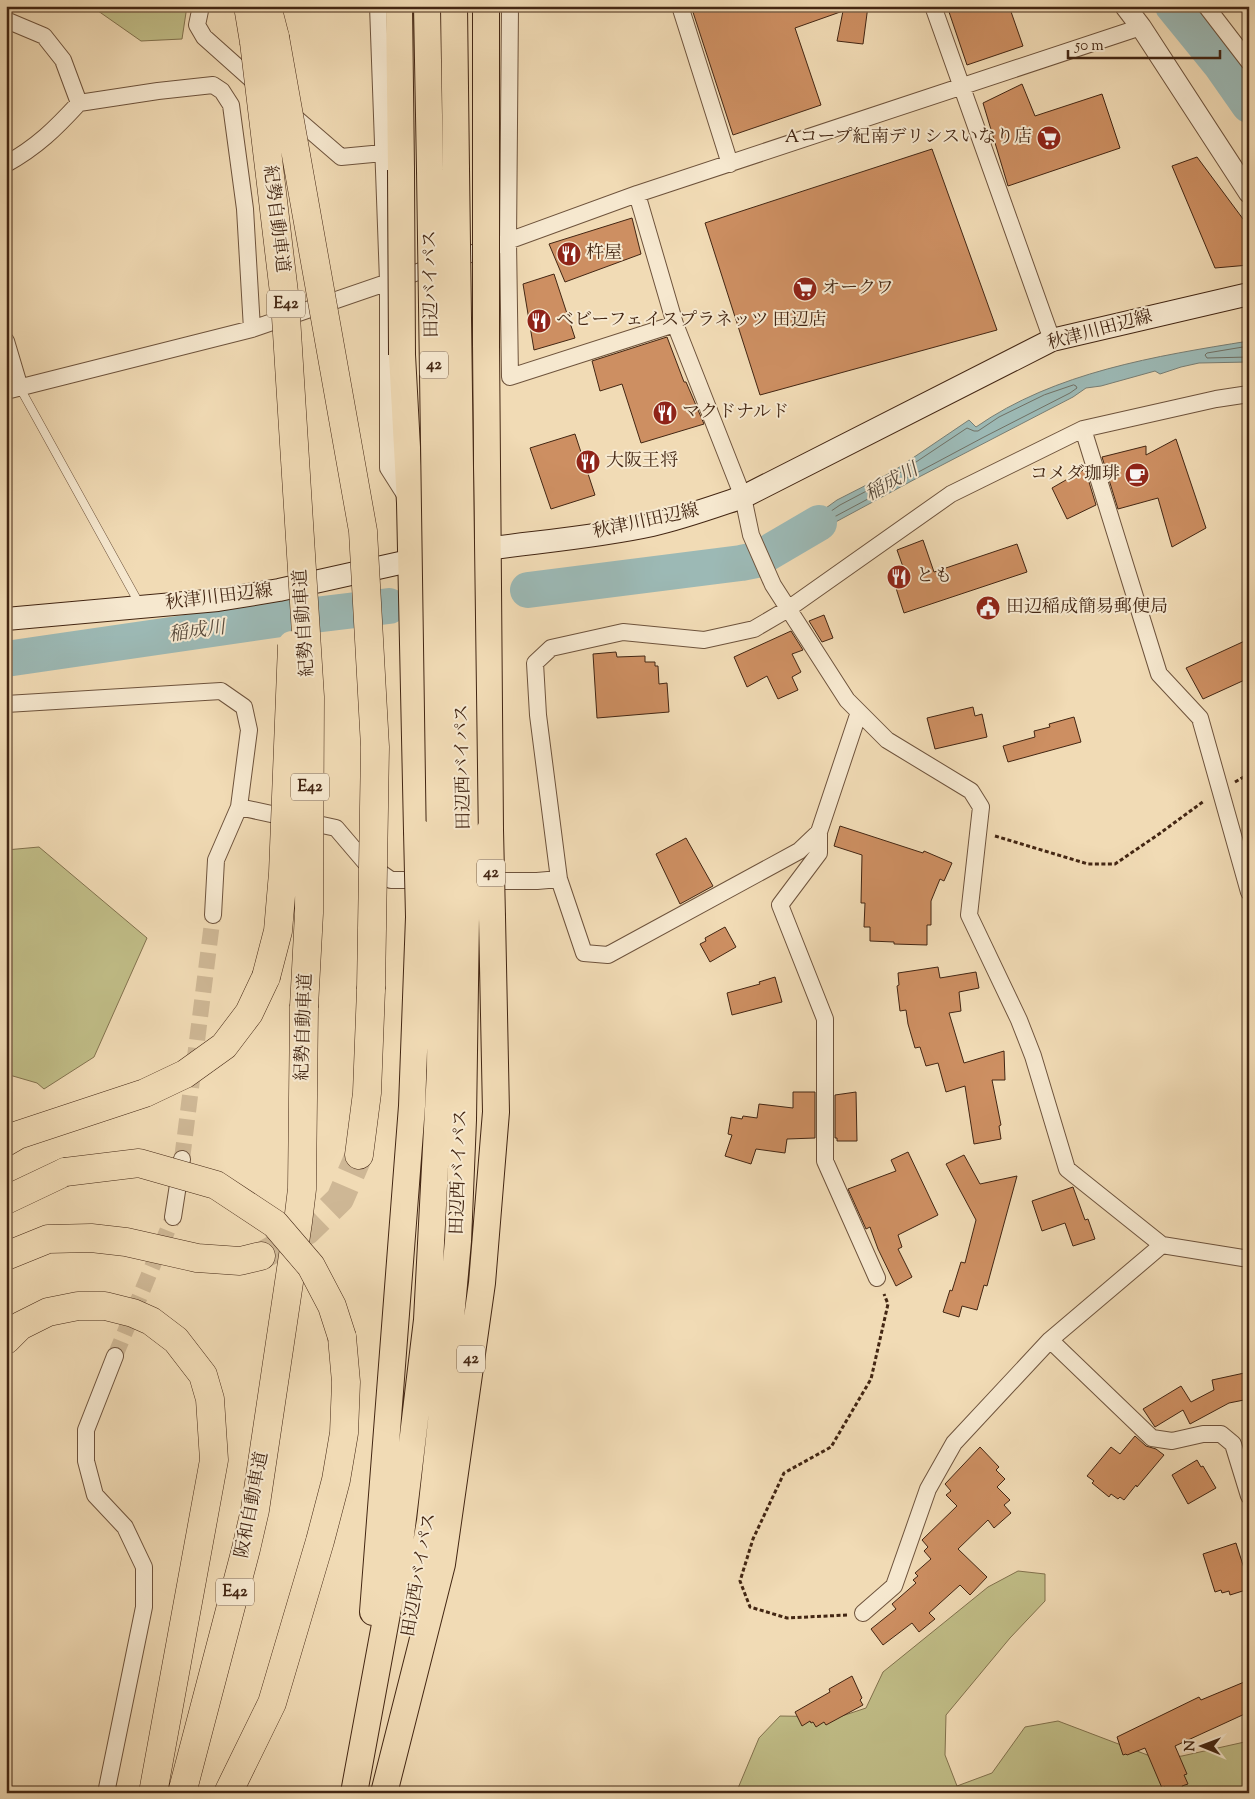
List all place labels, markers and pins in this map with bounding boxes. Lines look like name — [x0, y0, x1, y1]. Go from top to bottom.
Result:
place label: Aコープ紀南デリシスいなり店 — [785, 125, 1032, 151]
supermarket icon: Aコープ紀南デリシスいなり店 — [1036, 125, 1062, 151]
restaurant icon: 杵屋 — [556, 241, 582, 267]
place label: 杵屋 — [586, 241, 622, 267]
supermarket icon: オークワ — [792, 276, 818, 302]
place label: オークワ — [822, 276, 894, 302]
restaurant icon: ベビーフェイスプラネッツ 田辺店 — [526, 308, 552, 334]
place label: ベビーフェイスプラネッツ 田辺店 — [556, 308, 827, 334]
restaurant icon: マクドナルド — [652, 400, 678, 426]
place label: マクドナルド — [682, 400, 789, 426]
restaurant icon: 大阪王将 — [575, 449, 601, 475]
place label: 大阪王将 — [606, 449, 678, 475]
place label: コメダ珈琲 — [1030, 462, 1120, 488]
cafe icon: コメダ珈琲 — [1124, 462, 1150, 488]
restaurant icon: とも — [886, 564, 912, 590]
place label: とも — [916, 564, 952, 590]
public building icon: 田辺稲成簡易郵便局 — [975, 595, 1001, 621]
place label: 田辺稲成簡易郵便局 — [1006, 595, 1168, 621]

